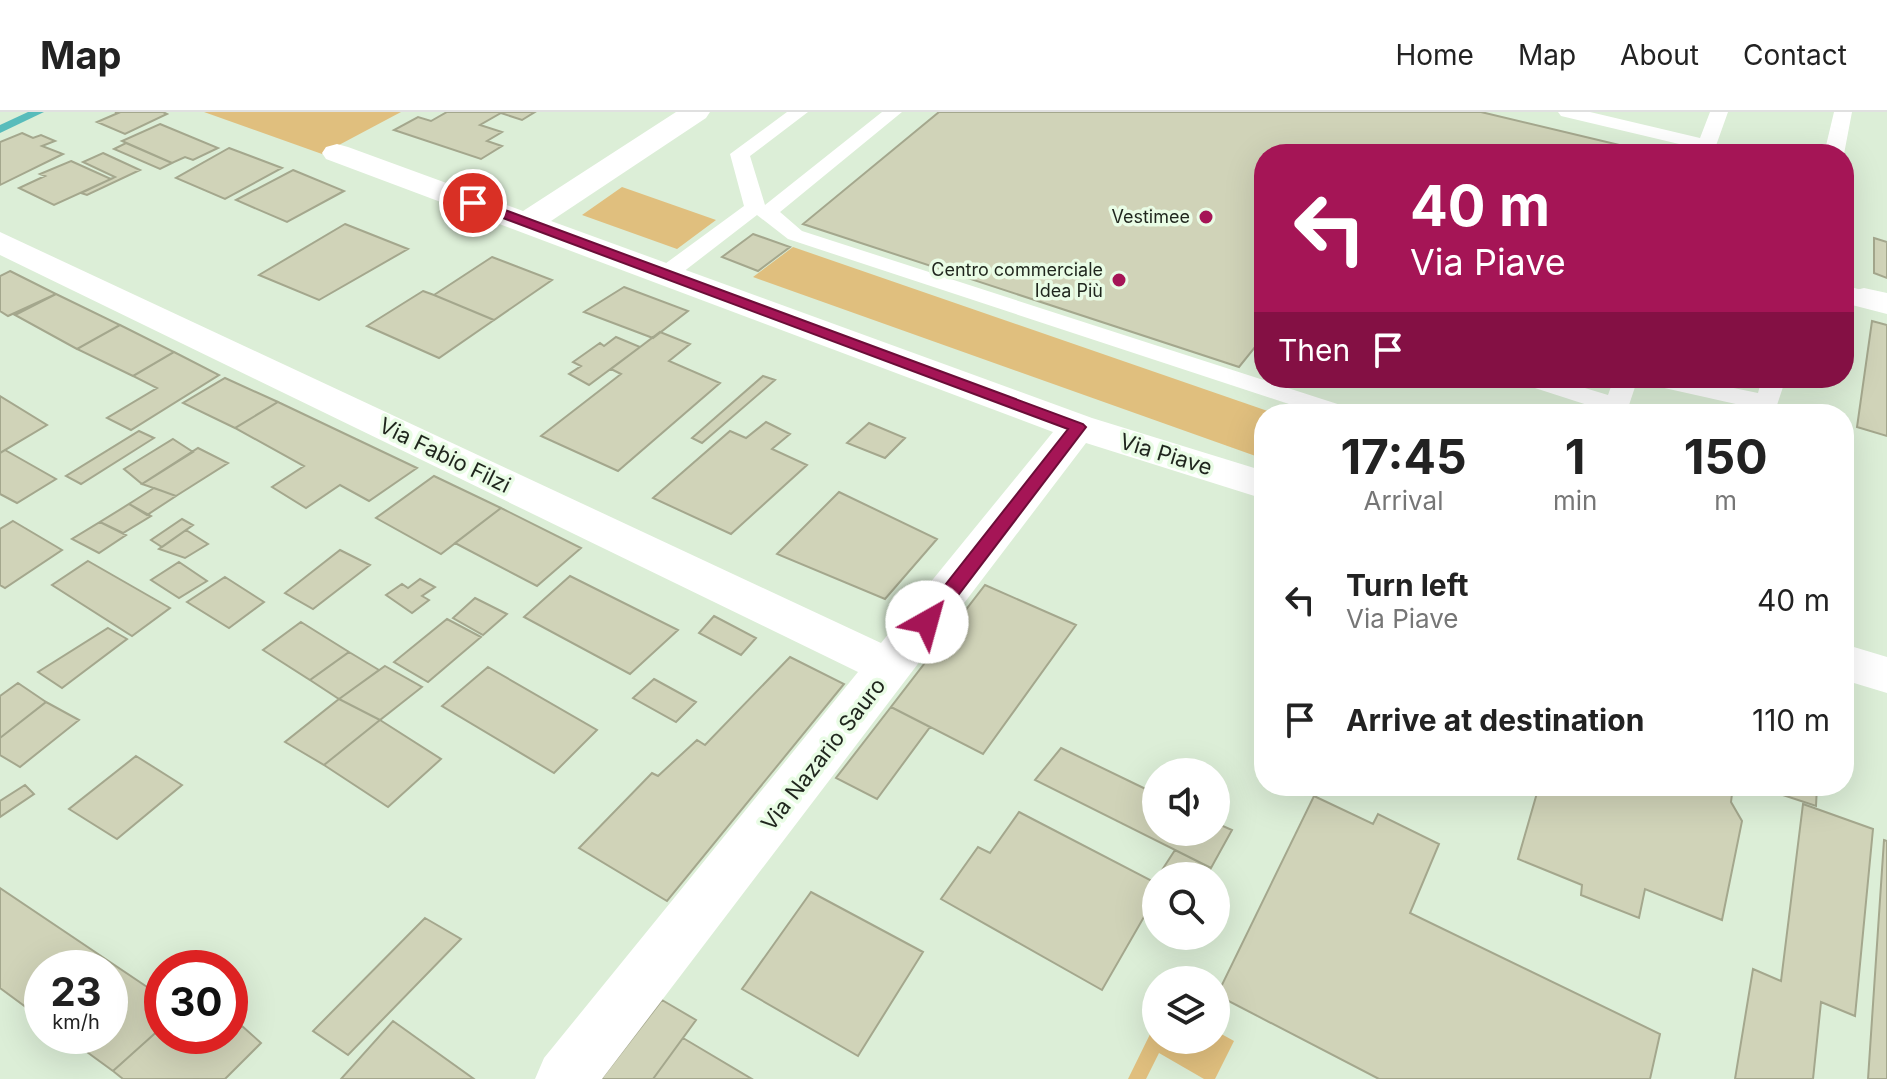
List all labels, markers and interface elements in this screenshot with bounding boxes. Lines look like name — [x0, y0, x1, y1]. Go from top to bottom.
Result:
text: Map — [40, 32, 121, 78]
text: Home — [1395, 38, 1474, 72]
text: Map — [1518, 38, 1576, 72]
text: About — [1620, 38, 1699, 72]
text: Contact — [1743, 38, 1847, 72]
pin — [439, 169, 507, 237]
text: 40 m — [1410, 172, 1550, 240]
icon: left — [1278, 176, 1382, 280]
icon: arrive — [451, 181, 495, 225]
place label: Vestimee — [1111, 206, 1190, 227]
marker: Vestimee — [1197, 208, 1215, 226]
text: Via Piave — [1410, 240, 1566, 284]
place label: Centro commerciale Idea Più — [931, 259, 1103, 301]
marker: Centro commerciale Idea Più — [1110, 271, 1128, 289]
icon: arrive — [1366, 328, 1410, 372]
text: Then — [1278, 332, 1350, 368]
street label: Via Fabio Filzi — [375, 412, 515, 498]
text: 17:45 — [1340, 427, 1467, 486]
text: 1 — [1565, 427, 1586, 486]
text: 150 — [1684, 427, 1768, 486]
street label: Via Piave — [1117, 428, 1215, 480]
text: Arrival — [1363, 485, 1444, 516]
text: min — [1553, 485, 1597, 516]
text: m — [1714, 485, 1737, 516]
text: Turn left — [1346, 567, 1468, 603]
icon: left — [1278, 578, 1322, 622]
position arrow — [885, 580, 969, 664]
text: 40 m — [1757, 582, 1830, 618]
text: Via Piave — [1346, 603, 1459, 634]
street label: Via Nazario Sauro — [755, 673, 891, 835]
icon: arrive — [1278, 698, 1322, 742]
text: Arrive at destination — [1346, 702, 1644, 738]
text: 110 m — [1752, 702, 1830, 738]
map controls — [1142, 758, 1230, 1054]
button: sound — [1142, 758, 1230, 846]
button: search — [1142, 862, 1230, 950]
speed limit sign: 30 — [144, 950, 248, 1054]
button: layers — [1142, 966, 1230, 1054]
text: 23 — [50, 967, 102, 1016]
text: km/h — [52, 1010, 100, 1034]

